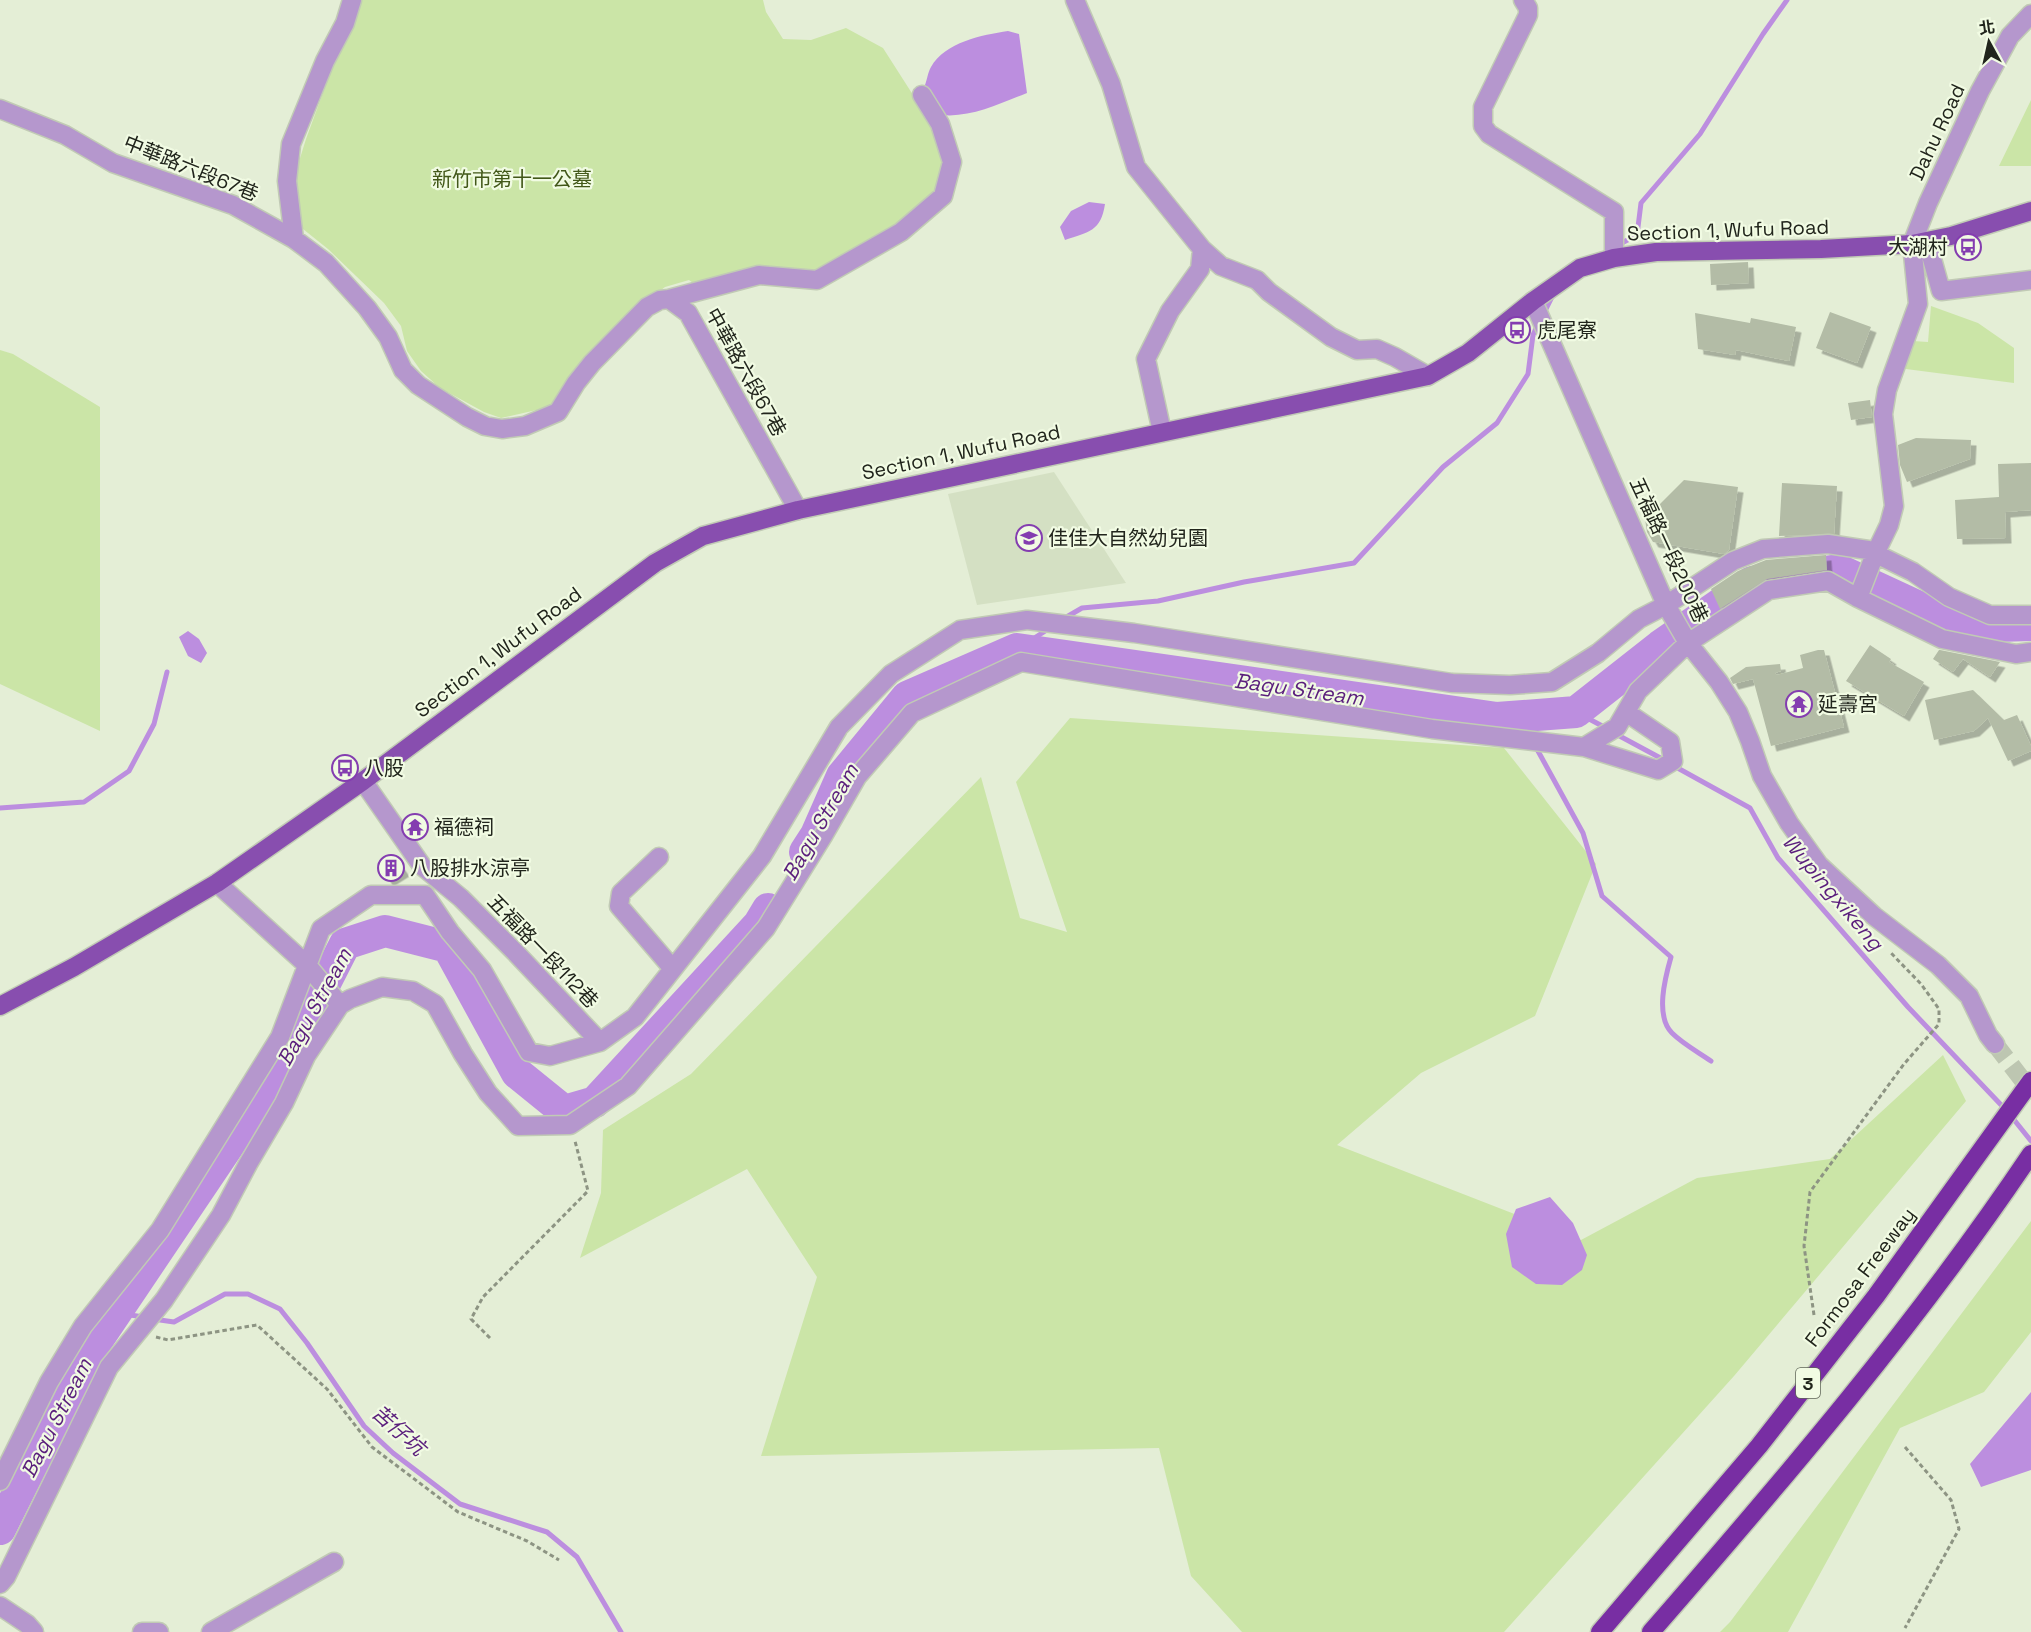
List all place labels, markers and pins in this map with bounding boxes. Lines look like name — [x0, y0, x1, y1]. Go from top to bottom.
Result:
bus stop icon: 大湖村 — [1953, 232, 1983, 262]
place label: 大湖村 — [1888, 234, 1948, 260]
bus stop icon: 虎尾寮 — [1502, 315, 1532, 345]
place label: 虎尾寮 — [1537, 317, 1597, 343]
school or university icon: 佳佳大自然幼兒園 — [1014, 523, 1044, 553]
place label: 佳佳大自然幼兒園 — [1048, 525, 1208, 551]
temple icon: 延壽宮 — [1784, 689, 1814, 719]
place label: 延壽宮 — [1818, 691, 1878, 717]
bus stop icon: 八股 — [330, 753, 360, 783]
place label: 八股 — [364, 755, 404, 781]
temple icon: 福德祠 — [400, 812, 430, 842]
place label: 福德祠 — [434, 814, 494, 840]
building icon: 八股排水涼亭 — [376, 853, 406, 883]
place label: 八股排水涼亭 — [410, 855, 530, 881]

